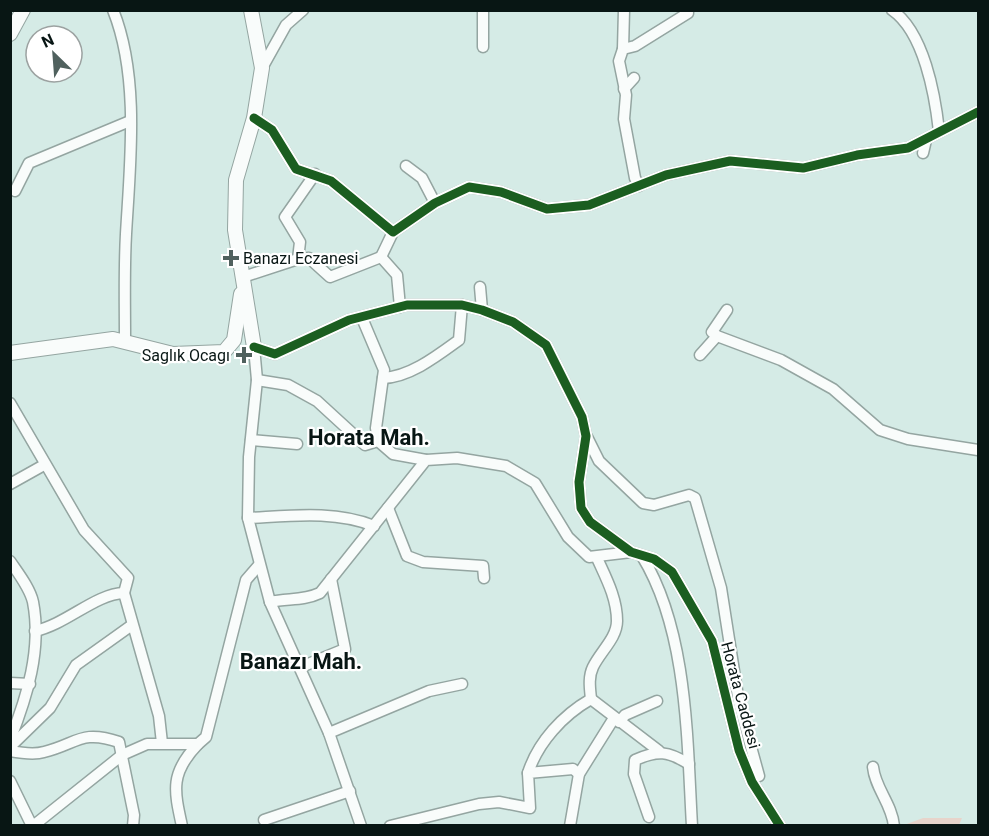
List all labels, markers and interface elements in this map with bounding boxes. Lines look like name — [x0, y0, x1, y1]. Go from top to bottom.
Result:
north arrow — [24, 24, 84, 84]
text: N — [39, 30, 57, 52]
place label: Banazı Eczanesi — [243, 249, 359, 268]
marker: Banazı Eczanesi — [224, 251, 238, 265]
place label: Saglık Ocagı — [142, 346, 230, 365]
marker: Saglık Ocagı — [235, 346, 253, 364]
district label: Horata Mah. — [308, 425, 430, 450]
street label: Horata Caddesi — [717, 640, 764, 751]
district label: Banazı Mah. — [240, 649, 362, 674]

